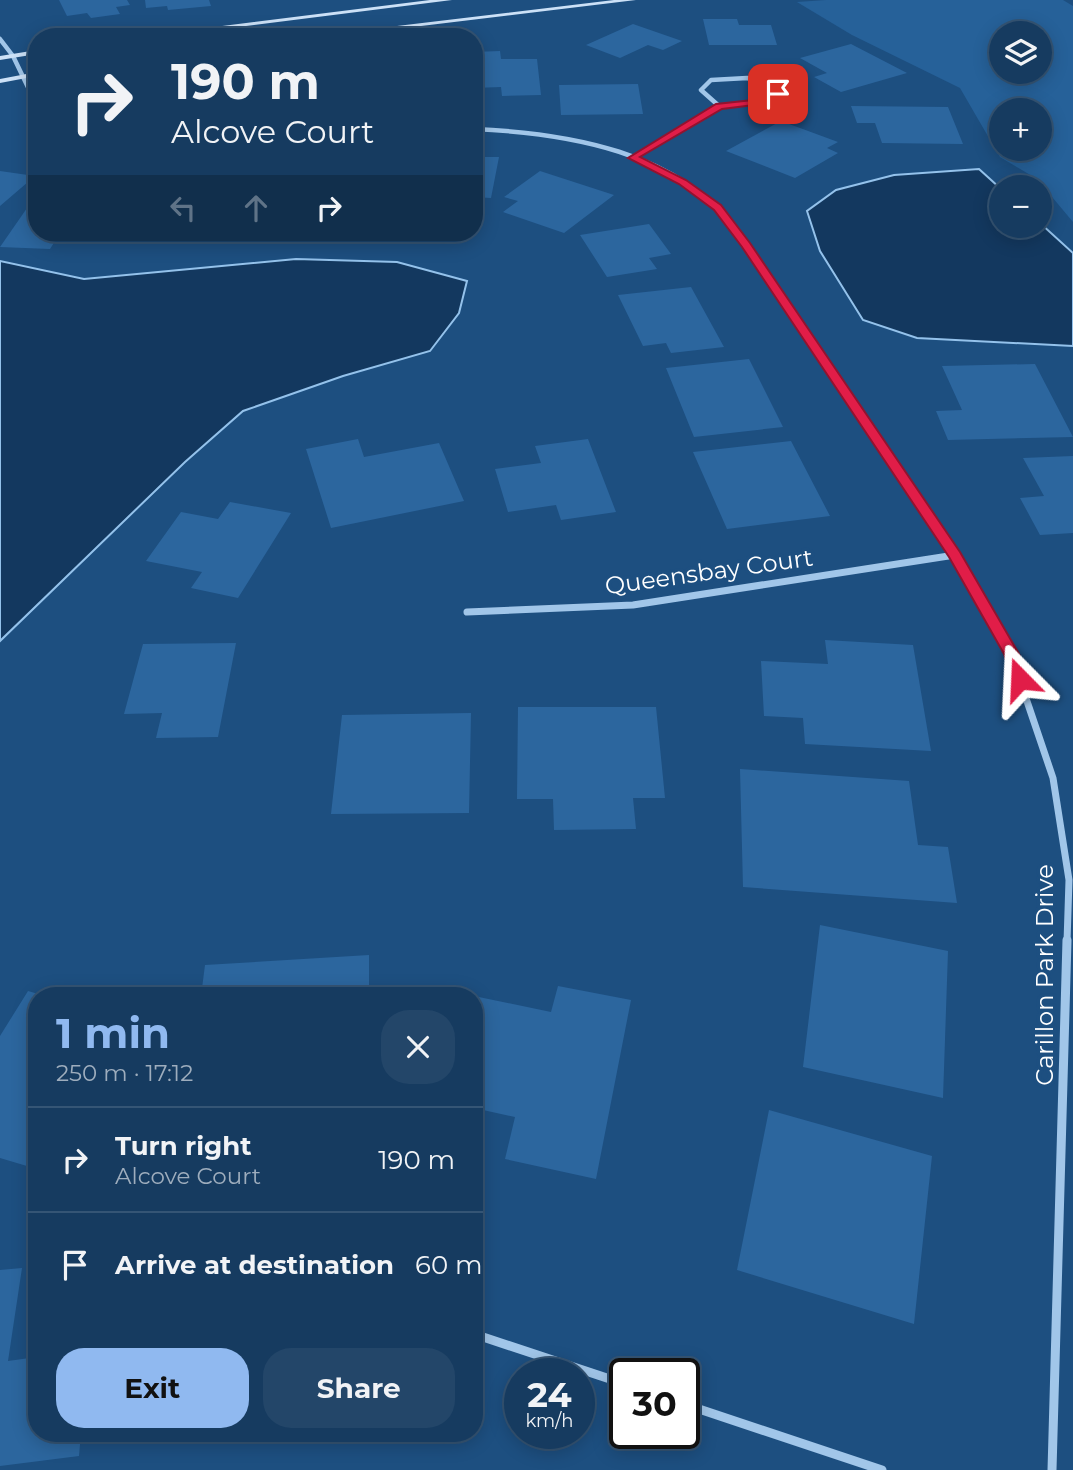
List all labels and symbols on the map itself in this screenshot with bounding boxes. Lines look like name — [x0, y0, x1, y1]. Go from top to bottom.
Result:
pin — [748, 64, 808, 124]
street label: Queensbay Court — [603, 543, 815, 600]
position arrow — [983, 642, 1057, 716]
street label: Carillon Park Drive — [1030, 864, 1059, 1086]
speed limit sign: 30 — [609, 1358, 700, 1449]

